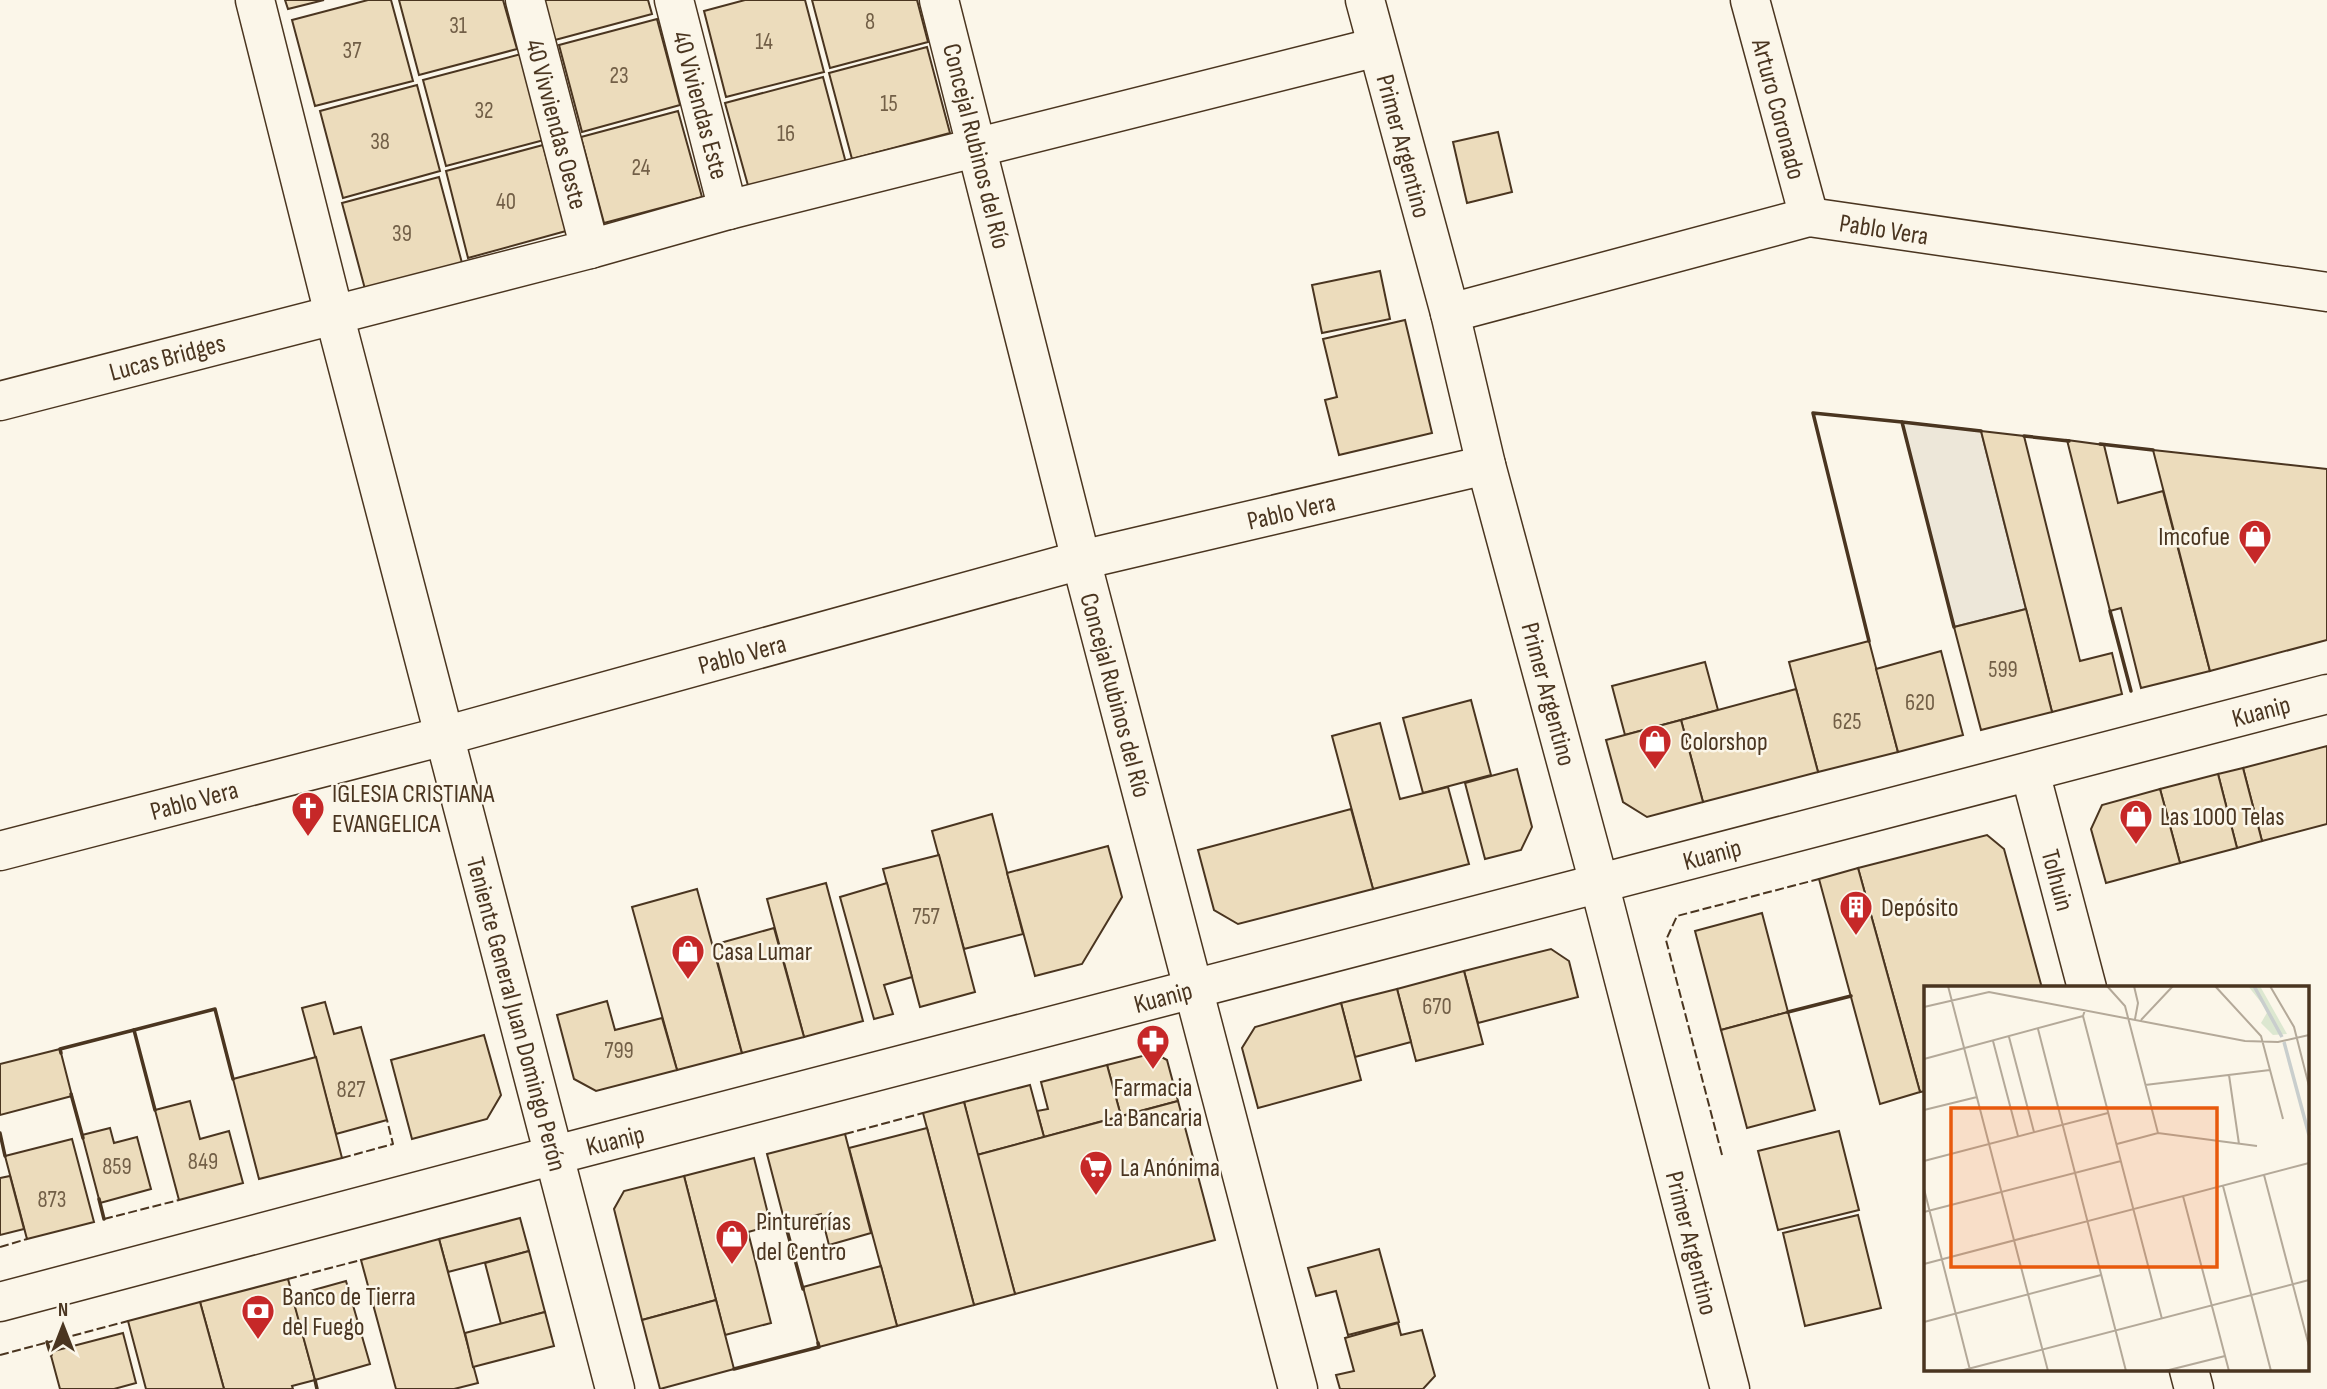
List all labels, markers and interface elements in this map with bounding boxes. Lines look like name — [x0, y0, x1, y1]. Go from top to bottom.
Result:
house number: 8 — [865, 8, 875, 36]
house number: 31 — [449, 12, 467, 40]
street label: 40 Viviendas Este — [665, 28, 734, 183]
house number: 14 — [755, 28, 773, 56]
street label: Arturo Coronado — [1744, 35, 1811, 183]
street label: 40 Vivviendas Oeste — [518, 36, 593, 213]
house number: 37 — [343, 37, 361, 65]
street label: Concejal Rubinos del Río — [935, 40, 1016, 252]
house number: 23 — [609, 62, 629, 90]
street label: Primer Argentino — [1369, 71, 1437, 221]
house number: 15 — [880, 90, 898, 118]
house number: 32 — [474, 97, 494, 125]
house number: 16 — [777, 120, 795, 148]
house number: 38 — [370, 128, 390, 156]
house number: 24 — [632, 154, 651, 182]
house number: 40 — [496, 188, 516, 216]
street label: Pablo Vera — [1837, 208, 1930, 253]
house number: 39 — [392, 220, 412, 248]
street label: Lucas Bridges — [106, 328, 229, 389]
street label: Pablo Vera — [1244, 487, 1338, 538]
shop icon: Imcofue — [2236, 517, 2274, 566]
place label: Imcofue — [2158, 522, 2230, 553]
street label: Concejal Rubinos del Río — [1072, 590, 1157, 801]
street label: Primer Argentino — [1514, 619, 1582, 769]
street label: Pablo Vera — [695, 629, 790, 682]
house number: 599 — [1988, 656, 2018, 684]
house number: 620 — [1905, 689, 1935, 717]
street label: Kuanip — [2229, 690, 2294, 735]
house number: 625 — [1833, 708, 1861, 736]
shop icon: Colorshop — [1636, 722, 1674, 771]
place label: Colorshop — [1680, 727, 1768, 758]
street label: Pablo Vera — [147, 775, 242, 828]
place label: IGLESIA CRISTIANA EVANGELICA — [332, 779, 495, 840]
church icon: IGLESIA CRISTIANA EVANGELICA — [289, 789, 327, 838]
shop icon: Las 1000 Telas — [2117, 797, 2155, 846]
place label: Las 1000 Telas — [2160, 802, 2285, 833]
street label: Kuanip — [1680, 833, 1745, 878]
street label: Tolhuin — [2033, 846, 2080, 915]
street label: Teniente General Juan Domingo Perón — [459, 854, 572, 1175]
building icon: Depósito — [1837, 888, 1875, 937]
place label: Depósito — [1881, 893, 1958, 924]
house number: 757 — [912, 903, 940, 931]
shop icon: Casa Lumar — [669, 932, 707, 981]
place label: Casa Lumar — [712, 937, 813, 968]
street label: Kuanip — [1131, 976, 1196, 1021]
inset map — [1924, 986, 2310, 1372]
house number: 670 — [1422, 993, 1452, 1021]
pharmacy icon: Farmacia La Bancaria — [1134, 1022, 1172, 1071]
house number: 799 — [604, 1037, 634, 1065]
place label: Farmacia La Bancaria — [1104, 1073, 1202, 1134]
house number: 827 — [336, 1076, 366, 1104]
street label: Kuanip — [583, 1119, 648, 1164]
house number: 849 — [188, 1148, 218, 1176]
supermarket icon: La Anónima — [1077, 1148, 1115, 1197]
house number: 859 — [102, 1153, 132, 1181]
place label: La Anónima — [1120, 1153, 1220, 1184]
street label: Primer Argentino — [1658, 1168, 1723, 1318]
house number: 873 — [38, 1186, 66, 1214]
place label: Pinturerías del Centro — [756, 1207, 851, 1268]
shop icon: Pinturerías del Centro — [713, 1217, 751, 1266]
place label: Banco de Tierra del Fuego — [282, 1282, 416, 1343]
north arrow — [28, 1291, 98, 1361]
bank icon: Banco de Tierra del Fuego — [239, 1292, 277, 1341]
text: N — [58, 1299, 68, 1322]

